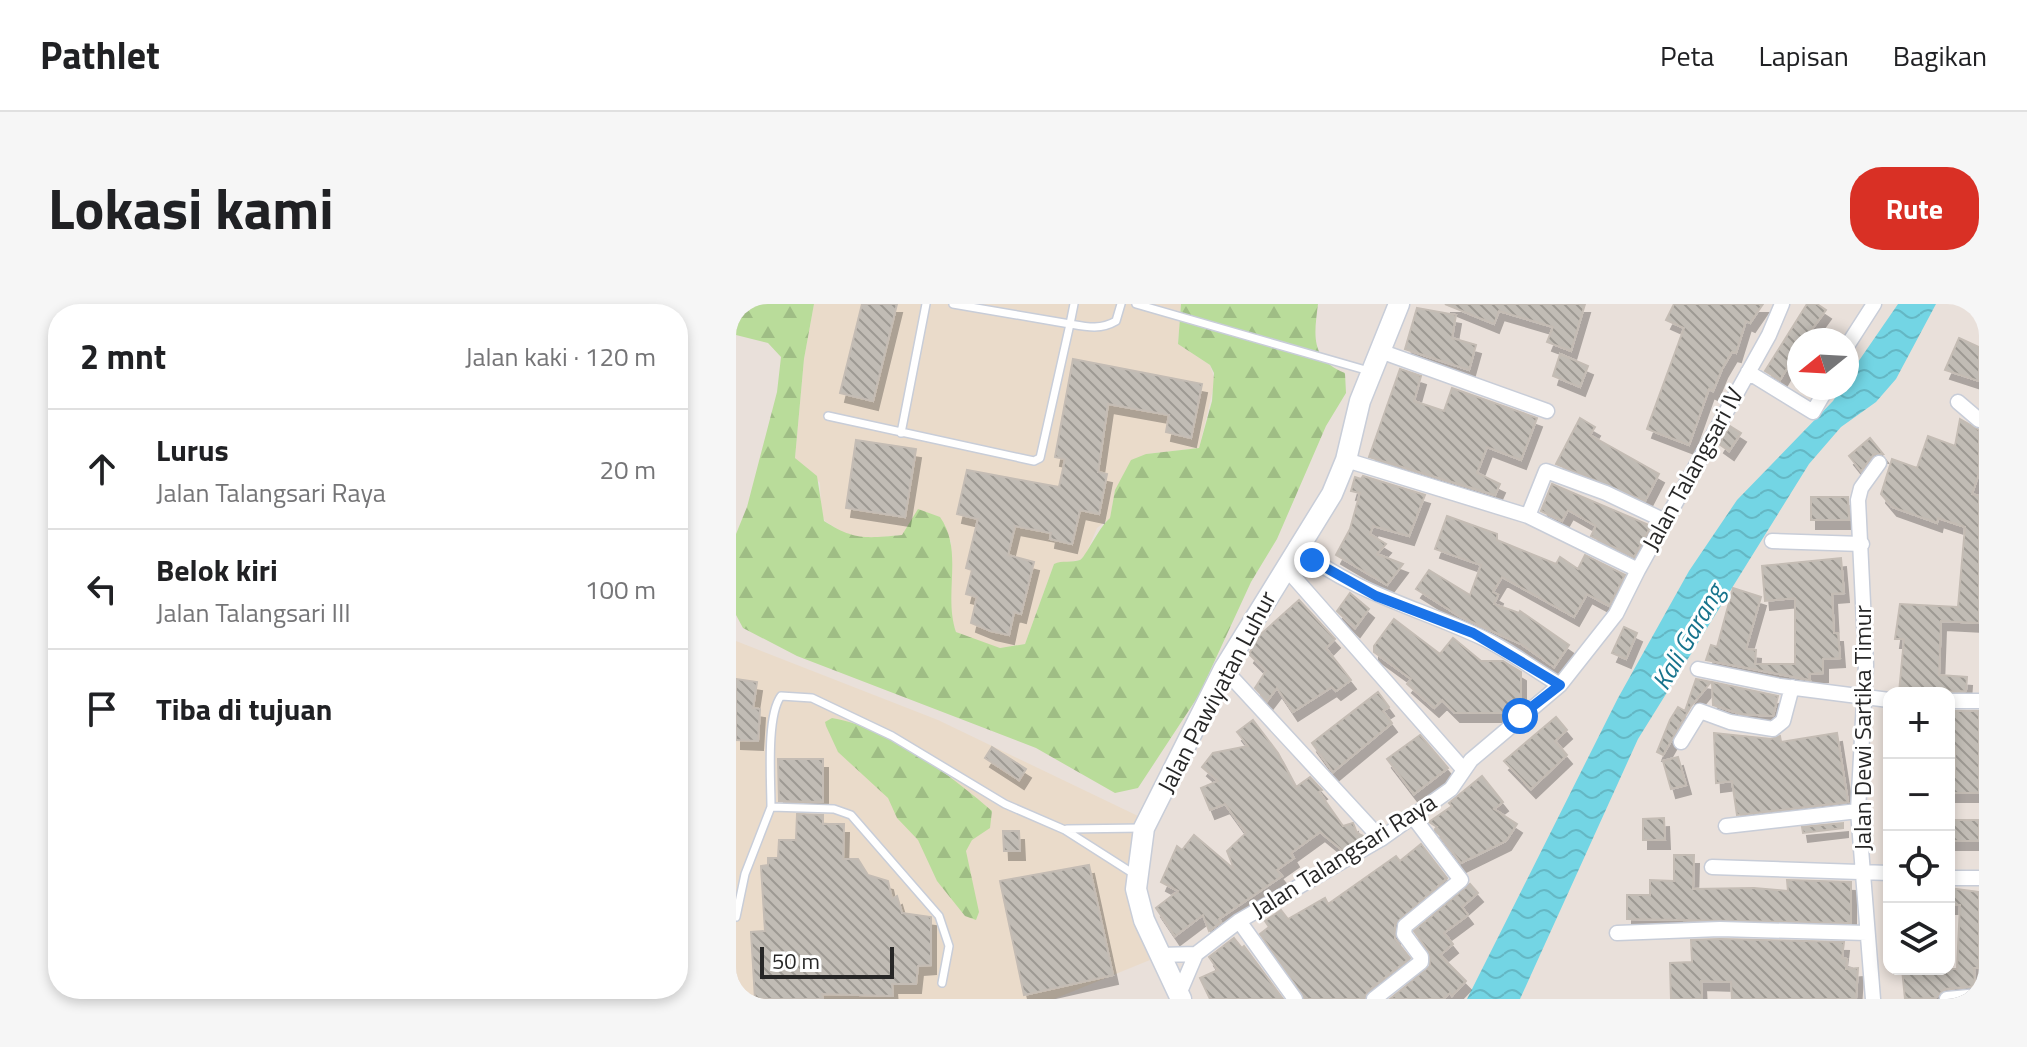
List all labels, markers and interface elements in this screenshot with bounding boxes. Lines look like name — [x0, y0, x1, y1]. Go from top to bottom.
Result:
text: Pathlet — [40, 26, 160, 84]
text: Peta — [1660, 34, 1714, 77]
text: Lapisan — [1758, 34, 1849, 77]
text: Bagikan — [1893, 34, 1987, 77]
text: Lokasi kami — [48, 166, 334, 251]
button: Rute — [1850, 167, 1979, 250]
north arrow — [1787, 328, 1859, 400]
text: 2 mnt — [80, 330, 166, 382]
text: Jalan kaki · 120 m — [465, 337, 656, 376]
street label: Jalan Talangsari IV — [1632, 380, 1752, 557]
text: Lurus — [156, 427, 229, 473]
icon: ahead — [80, 447, 124, 491]
text: 20 m — [599, 450, 656, 489]
text: Jalan Talangsari Raya — [156, 473, 386, 512]
route end — [1294, 542, 1330, 578]
text: Belok kiri — [156, 547, 278, 593]
icon: left — [80, 567, 124, 611]
text: 100 m — [585, 570, 656, 609]
water label: Kali Garang — [1642, 574, 1735, 697]
street label: Jalan Pawiyatan Luhur — [1148, 584, 1285, 799]
text: Jalan Talangsari III — [156, 593, 351, 632]
street label: Jalan Dewi Sartika Timur — [1844, 605, 1880, 851]
text: Tiba di tujuan — [156, 686, 332, 732]
icon: arrive — [80, 687, 124, 731]
map controls — [1883, 687, 1955, 975]
button: + — [1883, 687, 1955, 759]
route start — [1502, 698, 1538, 734]
button: − — [1883, 759, 1955, 831]
street label: Jalan Talangsari Raya — [1244, 784, 1443, 927]
button: locate — [1883, 831, 1955, 903]
button: layers — [1883, 903, 1955, 975]
scale bar — [760, 943, 894, 979]
text: 50 m — [772, 944, 820, 978]

